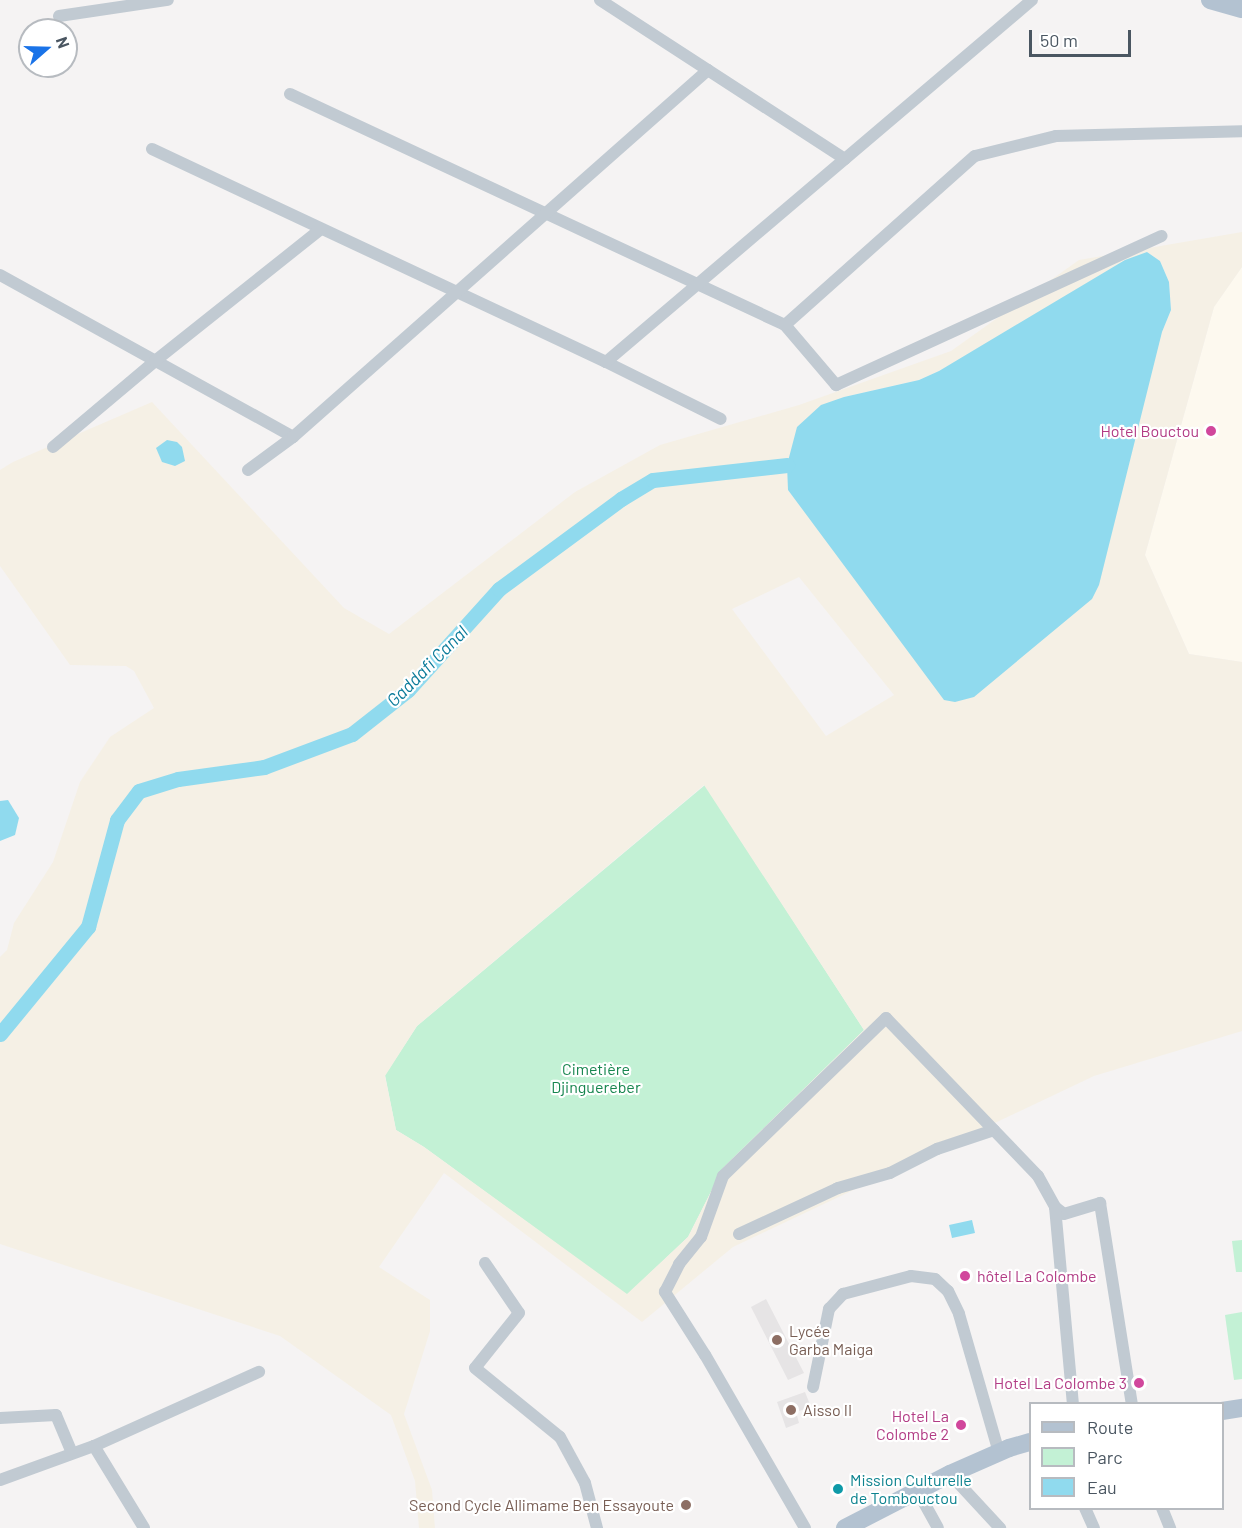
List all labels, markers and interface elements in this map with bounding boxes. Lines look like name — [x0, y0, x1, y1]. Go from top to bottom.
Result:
north arrow — [18, 18, 78, 78]
scale bar — [1032, 18, 1134, 56]
text: 50 m — [1040, 29, 1078, 51]
text: N — [53, 34, 74, 51]
place label: Hotel Bouctou — [1100, 421, 1199, 441]
marker: Hotel Bouctou — [1204, 424, 1218, 438]
water label: Gaddafi Canal — [382, 621, 472, 711]
park label: Cimetière Djinguereber — [551, 1059, 641, 1097]
place label: hôtel La Colombe — [977, 1266, 1097, 1286]
marker: hôtel La Colombe — [958, 1269, 972, 1283]
place label: Lycée Garba Maiga — [789, 1321, 873, 1359]
marker: Lycée Garba Maiga — [770, 1333, 784, 1347]
place label: Hotel La Colombe 3 — [994, 1373, 1127, 1393]
marker: Hotel La Colombe 3 — [1132, 1376, 1146, 1390]
place label: Aisso II — [803, 1400, 852, 1420]
legend — [1029, 1402, 1224, 1510]
marker: Aisso II — [784, 1403, 798, 1417]
place label: Hotel La Colombe 2 — [876, 1406, 949, 1444]
text: Route — [1087, 1416, 1133, 1438]
marker: Hotel La Colombe 2 — [954, 1418, 968, 1432]
text: Parc — [1087, 1446, 1123, 1468]
place label: Mission Culturelle de Tombouctou — [850, 1470, 972, 1508]
text: Eau — [1087, 1476, 1117, 1498]
marker: Mission Culturelle de Tombouctou — [831, 1482, 845, 1496]
place label: Second Cycle Allimame Ben Essayoute — [409, 1495, 674, 1515]
marker: Second Cycle Allimame Ben Essayoute — [679, 1498, 693, 1512]

